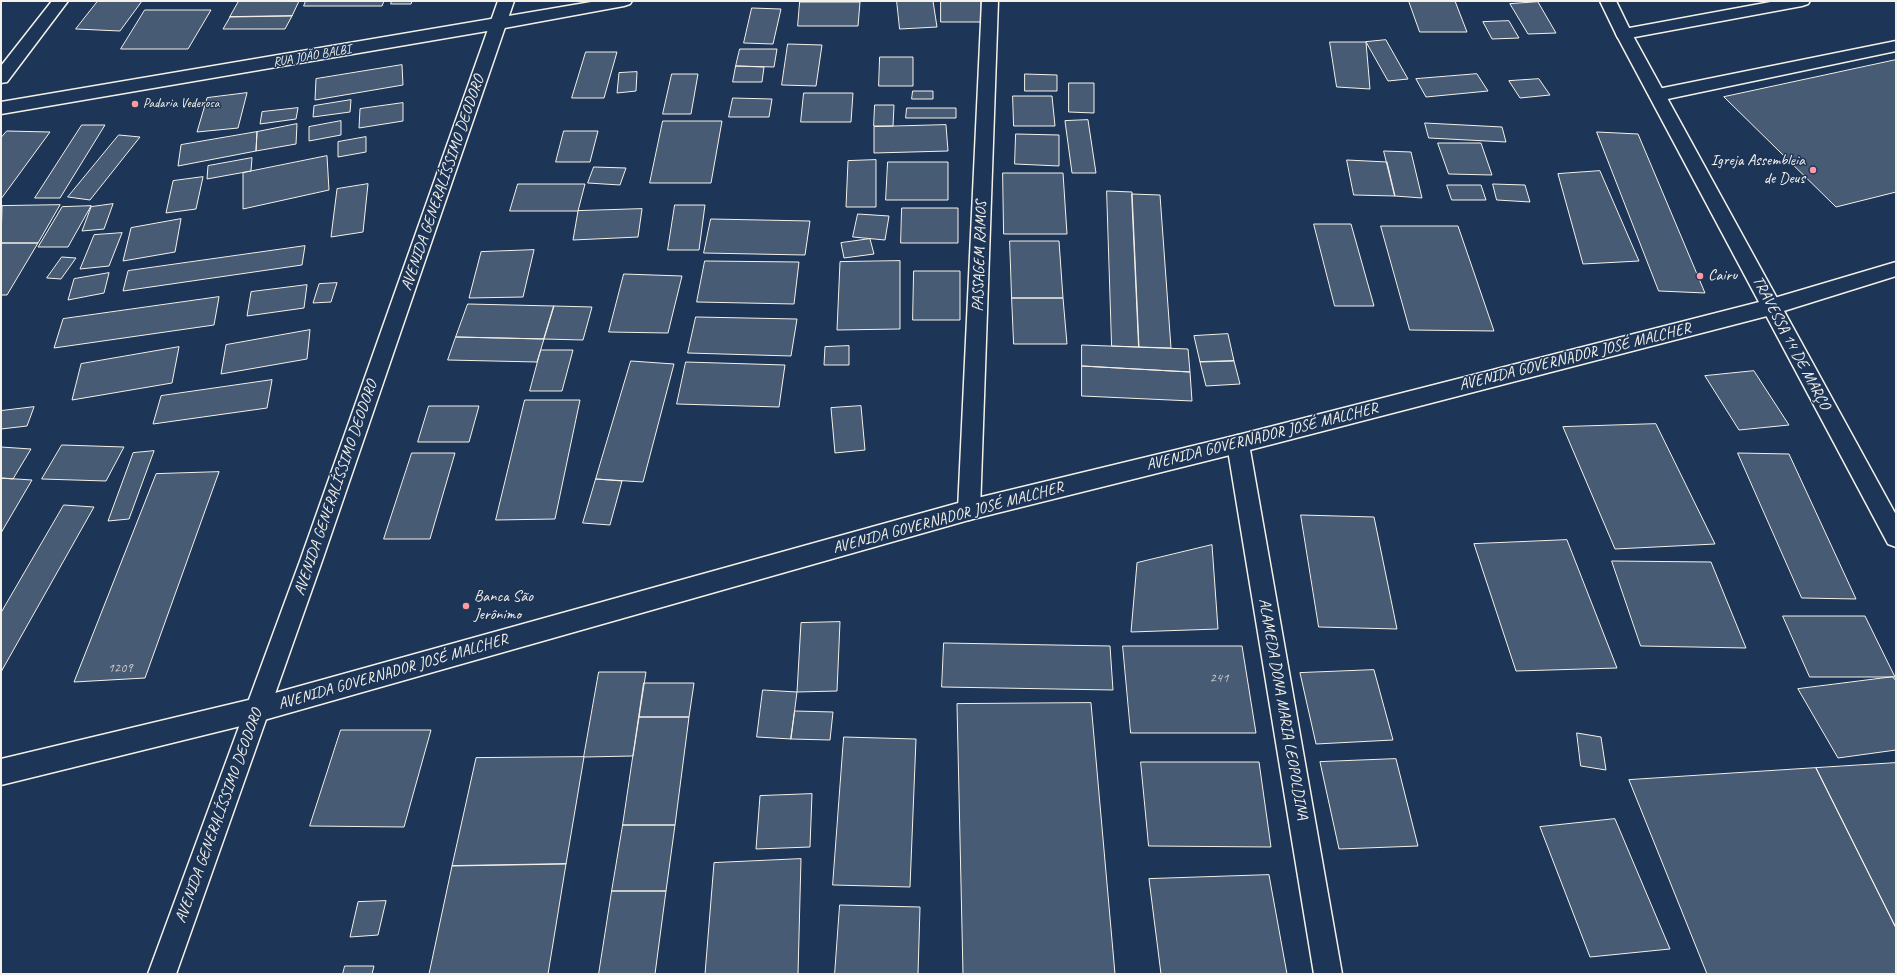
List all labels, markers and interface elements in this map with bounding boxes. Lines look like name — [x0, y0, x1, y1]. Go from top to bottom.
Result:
street label: RUA JOÃO BALBI — [272, 41, 352, 71]
street label: AVENIDA GENERALÍSSIMO DEODORO — [397, 73, 489, 293]
place label: Padaria Vederosa — [143, 96, 219, 112]
marker: Padaria Vederosa — [130, 99, 140, 109]
place label: Igreja Assembleia de Deus — [1711, 151, 1805, 189]
marker: Igreja Assembleia de Deus — [1808, 165, 1818, 175]
street label: PASSAGEM RAMOS — [968, 200, 992, 312]
place label: Cairu — [1708, 266, 1737, 286]
marker: Cairu — [1695, 271, 1705, 281]
street label: TRAVESSA 14 DE MARÇO — [1748, 273, 1834, 413]
street label: AVENIDA GOVERNADOR JOSÉ MALCHER — [1457, 319, 1693, 395]
street label: AVENIDA GENERALÍSSIMO DEODORO — [290, 378, 382, 598]
street label: AVENIDA GOVERNADOR JOSÉ MALCHER — [1144, 399, 1380, 475]
street label: AVENIDA GOVERNADOR JOSÉ MALCHER — [831, 478, 1065, 558]
place label: Banca São Jerônimo — [474, 587, 533, 625]
street label: ALAMEDA DONA MARIA LEOPOLDINA — [1254, 597, 1312, 821]
marker: Banca São Jerônimo — [461, 601, 471, 611]
street label: AVENIDA GOVERNADOR JOSÉ MALCHER — [276, 630, 510, 714]
house number: 1209 — [107, 660, 133, 676]
house number: 241 — [1210, 670, 1228, 686]
street label: AVENIDA GENERALÍSSIMO DEODORO — [171, 706, 267, 926]

